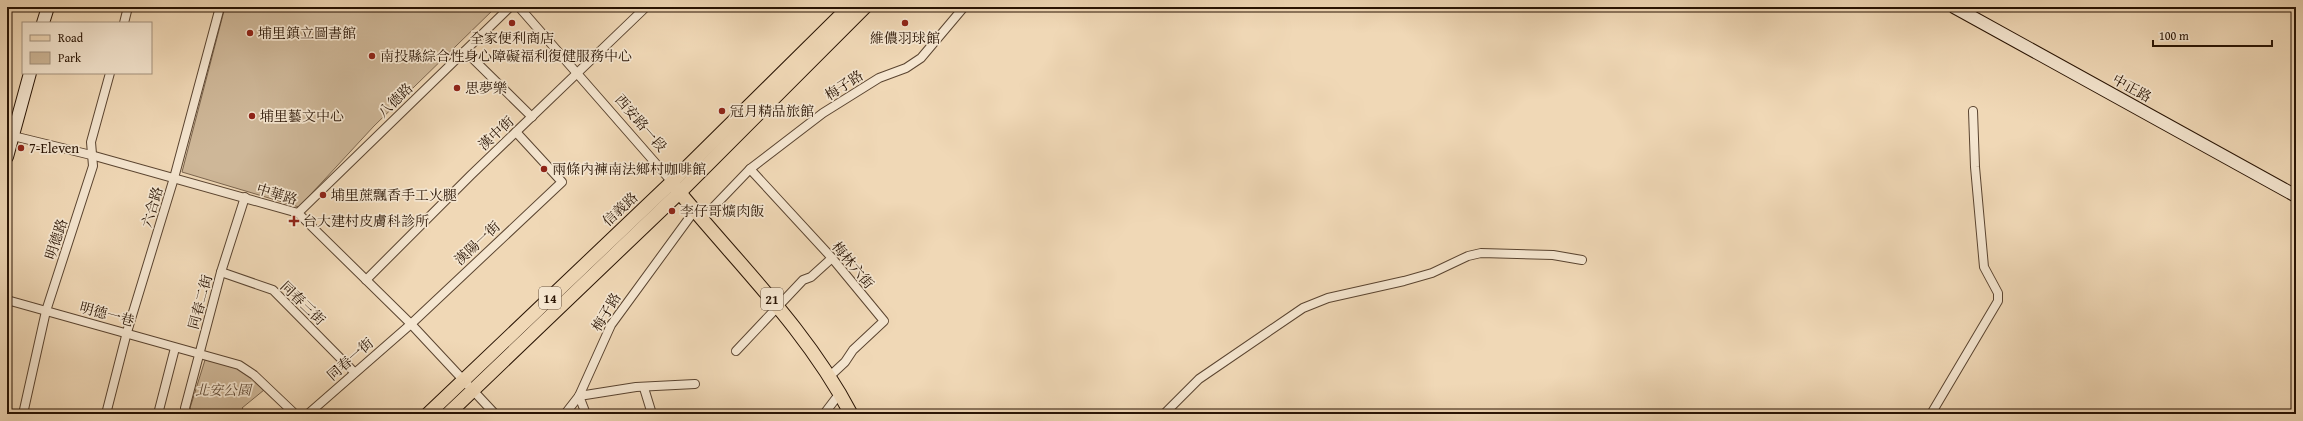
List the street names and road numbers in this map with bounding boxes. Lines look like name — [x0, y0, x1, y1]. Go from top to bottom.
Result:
street label: 梅子路 — [821, 65, 867, 105]
street label: 中正路 — [2109, 69, 2155, 107]
street label: 八德路 — [373, 78, 417, 122]
street label: 西安路一段 — [610, 90, 672, 156]
street label: 漢中街 — [474, 111, 518, 155]
street label: 中華路 — [254, 178, 300, 210]
street label: 六合路 — [136, 184, 168, 230]
street label: 信義路 — [598, 187, 642, 231]
street label: 明德路 — [40, 216, 72, 262]
street label: 漢陽一街 — [450, 217, 504, 269]
street label: 梅林六街 — [827, 237, 879, 293]
street label: 同春二街 — [183, 272, 217, 332]
street label: 同春三街 — [276, 276, 330, 330]
road number: 14 — [539, 287, 561, 309]
road number: 21 — [761, 288, 783, 310]
street label: 梅子路 — [587, 289, 625, 335]
street label: 明德一巷 — [77, 297, 137, 331]
street label: 同春一街 — [322, 333, 378, 385]

